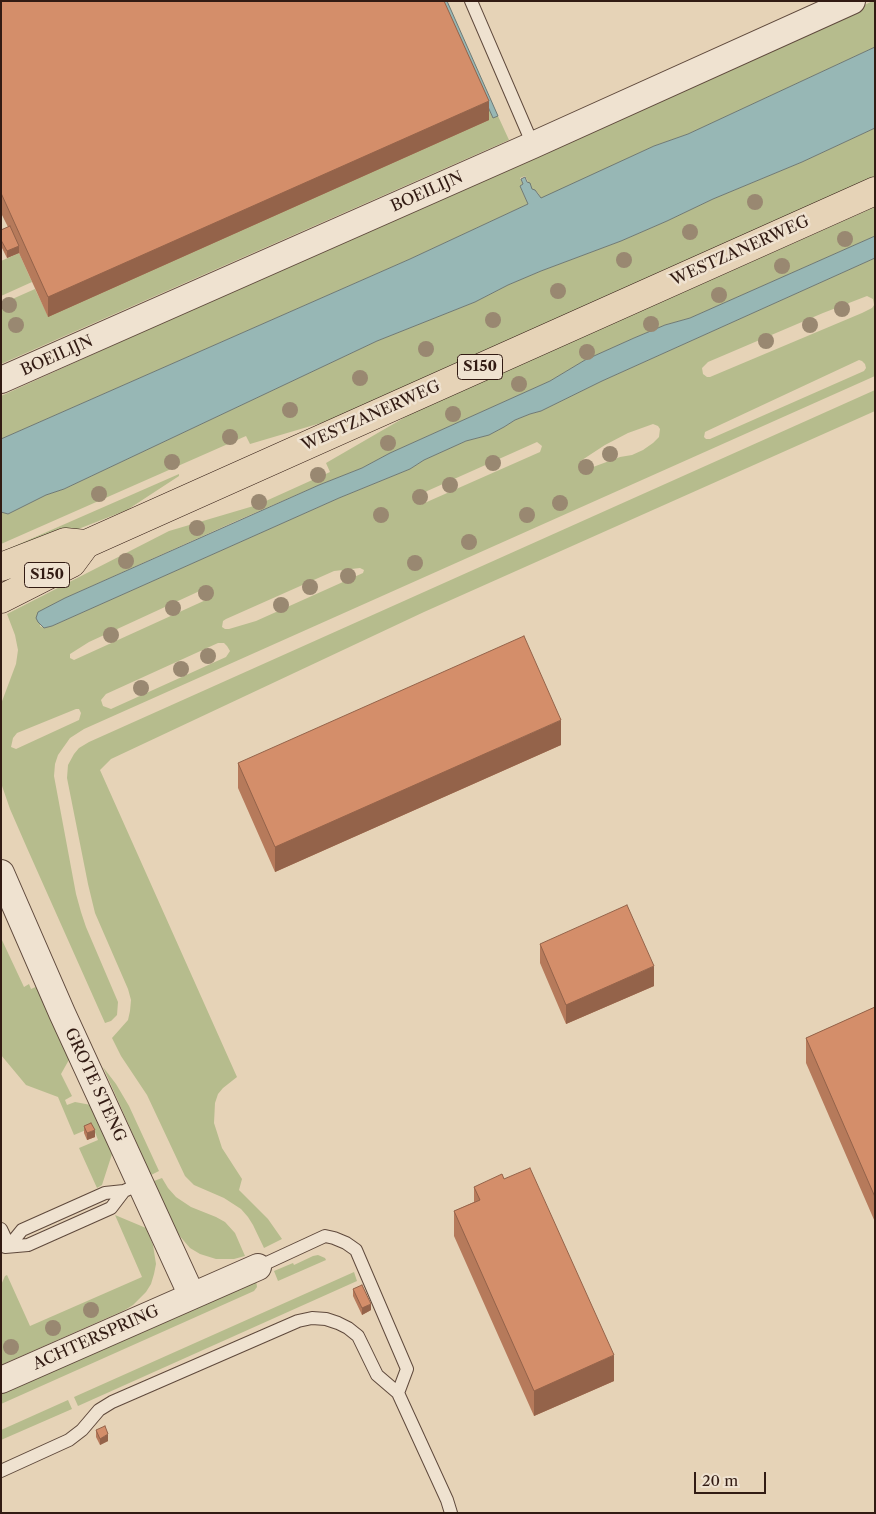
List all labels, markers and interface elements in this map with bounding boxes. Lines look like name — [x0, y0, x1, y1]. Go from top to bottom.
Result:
street label: BOEILIJN — [388, 168, 466, 216]
street label: WESTZANERWEG — [668, 212, 812, 290]
street label: BOEILIJN — [18, 332, 96, 380]
road number: S150 — [458, 354, 502, 380]
street label: WESTZANERWEG — [299, 377, 443, 455]
road number: S150 — [24, 562, 70, 588]
street label: GROTE STENG — [60, 1025, 130, 1145]
street label: ACHTERSPRING — [30, 1302, 162, 1374]
scale bar — [696, 1462, 768, 1494]
text: 20 m — [702, 1471, 738, 1490]

